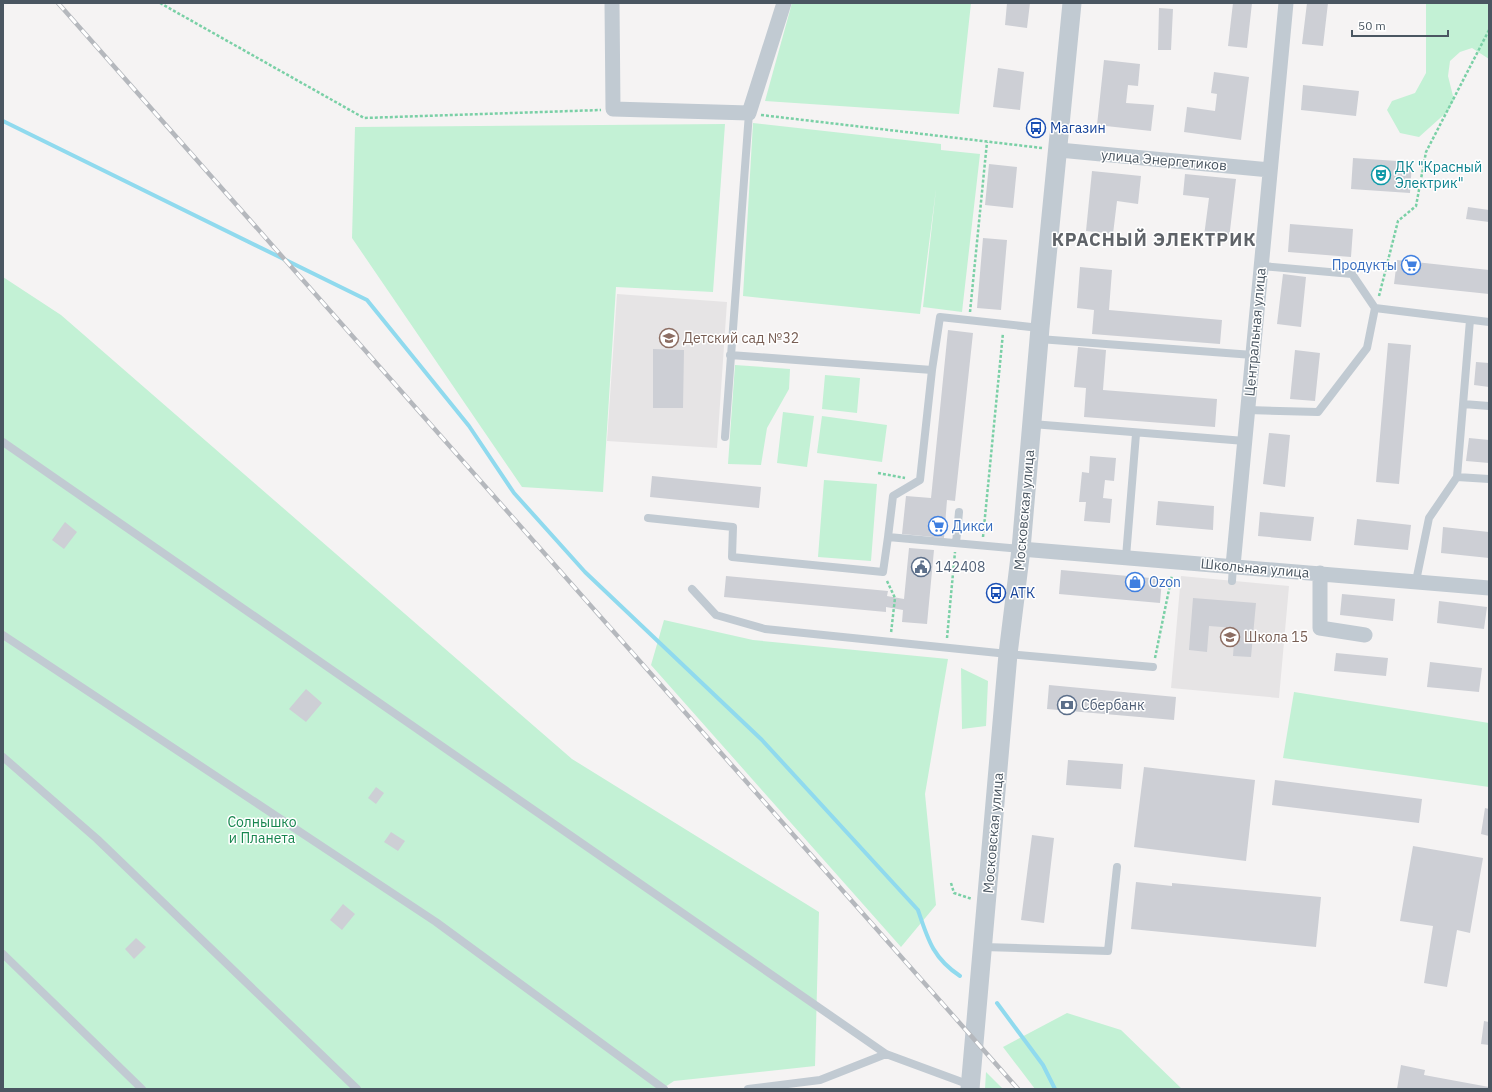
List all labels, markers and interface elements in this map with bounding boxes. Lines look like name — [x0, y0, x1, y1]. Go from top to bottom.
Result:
scale bar — [1352, 12, 1448, 38]
text: 50 m — [1358, 18, 1386, 33]
bus stop icon: Магазин — [1025, 117, 1047, 139]
place label: Магазин — [1050, 119, 1106, 137]
street label: улица Энергетиков — [1100, 146, 1228, 174]
place label: ДК "Красный Электрик" — [1395, 158, 1482, 192]
theatre icon: ДК "Красный Электрик" — [1370, 164, 1392, 186]
district label: КРАСНЫЙ ЭЛЕКТРИК — [1052, 228, 1256, 251]
supermarket icon: Продукты — [1400, 254, 1422, 276]
place label: Продукты — [1332, 256, 1397, 274]
street label: Центральная улица — [1240, 267, 1270, 397]
school or university icon: Детский сад №32 — [658, 327, 680, 349]
place label: Детский сад №32 — [683, 329, 799, 347]
street label: Московская улица — [1010, 448, 1038, 571]
supermarket icon: Дикси — [927, 515, 949, 537]
place label: Дикси — [952, 517, 993, 535]
street label: Школьная улица — [1200, 554, 1311, 582]
public building icon: 142408 — [910, 556, 932, 578]
place label: 142408 — [935, 558, 985, 576]
shop icon: Ozon — [1124, 571, 1146, 593]
place label: Ozon — [1149, 573, 1181, 591]
bus stop icon: АТК — [985, 582, 1007, 604]
place label: АТК — [1010, 584, 1035, 602]
school or university icon: Школа 15 — [1219, 626, 1241, 648]
place label: Школа 15 — [1244, 628, 1308, 646]
bank icon: Сбербанк — [1056, 694, 1078, 716]
place label: Сбербанк — [1081, 696, 1145, 714]
street label: Московская улица — [979, 771, 1007, 894]
park label: Солнышко и Планета — [227, 813, 297, 847]

